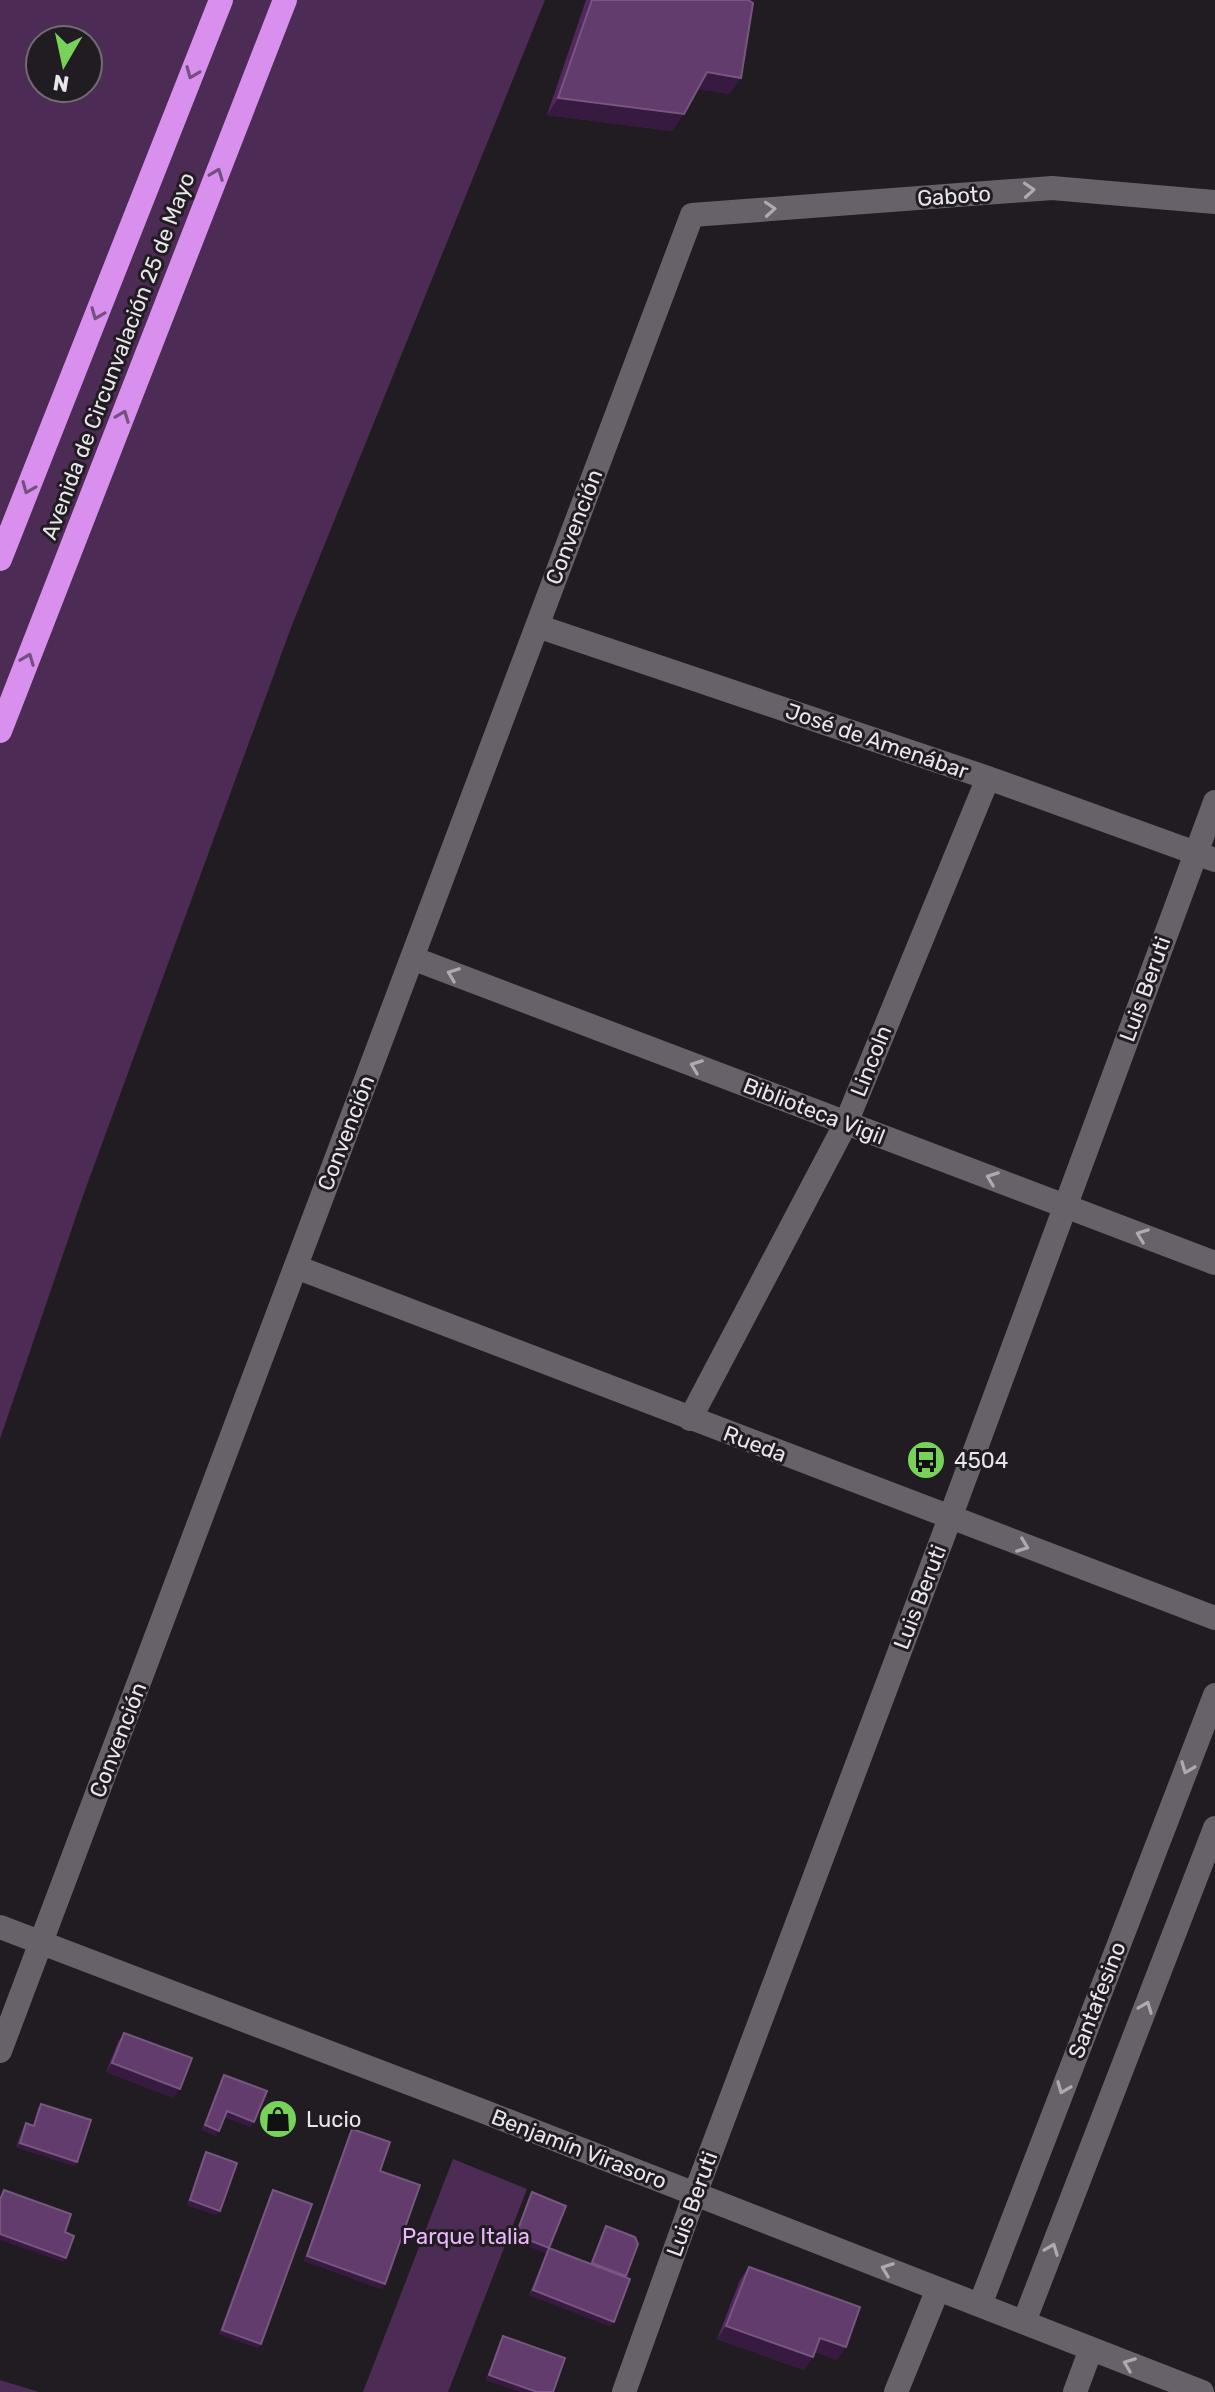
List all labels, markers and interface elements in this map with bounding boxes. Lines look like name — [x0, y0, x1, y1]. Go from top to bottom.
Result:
north arrow — [24, 24, 104, 104]
one-way arrow — [185, 65, 202, 79]
text: N — [51, 69, 71, 98]
one-way arrow — [208, 168, 224, 182]
street label: Avenida de Circunvalación 25 de Mayo — [35, 169, 201, 543]
street label: Gaboto — [916, 180, 992, 212]
one-way arrow — [1023, 182, 1036, 199]
one-way arrow — [764, 201, 777, 218]
one-way arrow — [90, 306, 107, 320]
one-way arrow — [113, 410, 130, 424]
street label: Convención — [540, 466, 608, 588]
one-way arrow — [21, 480, 38, 494]
one-way arrow — [18, 653, 35, 667]
street label: José de Amenábar — [782, 697, 972, 785]
street label: Luis Beruti — [1114, 933, 1176, 1045]
one-way arrow — [447, 967, 461, 984]
street label: Lincoln — [845, 1021, 897, 1101]
one-way arrow — [690, 1059, 704, 1076]
street label: Convención — [312, 1072, 380, 1194]
street label: Biblioteca Vigil — [739, 1072, 889, 1150]
one-way arrow — [986, 1171, 1000, 1188]
one-way arrow — [1136, 1229, 1150, 1245]
street label: Rueda — [720, 1420, 790, 1468]
bus stop icon: 4504 — [905, 1439, 947, 1481]
place label: 4504 — [954, 1447, 1008, 1474]
one-way arrow — [1015, 1536, 1029, 1552]
street label: Luis Beruti — [888, 1541, 952, 1653]
street label: Convención — [84, 1679, 152, 1801]
one-way arrow — [1180, 1760, 1197, 1774]
street label: Santafesino — [1062, 1938, 1132, 2062]
one-way arrow — [1136, 2001, 1153, 2015]
one-way arrow — [1056, 2081, 1073, 2095]
shop icon: Lucio — [257, 2098, 299, 2140]
street label: Benjamín Virasoro — [487, 2103, 671, 2195]
place label: Lucio — [306, 2106, 361, 2133]
street label: Luis Beruti — [661, 2148, 723, 2260]
park label: Parque Italia — [402, 2223, 530, 2250]
one-way arrow — [1042, 2243, 1059, 2257]
one-way arrow — [881, 2262, 895, 2279]
one-way arrow — [1123, 2357, 1137, 2374]

